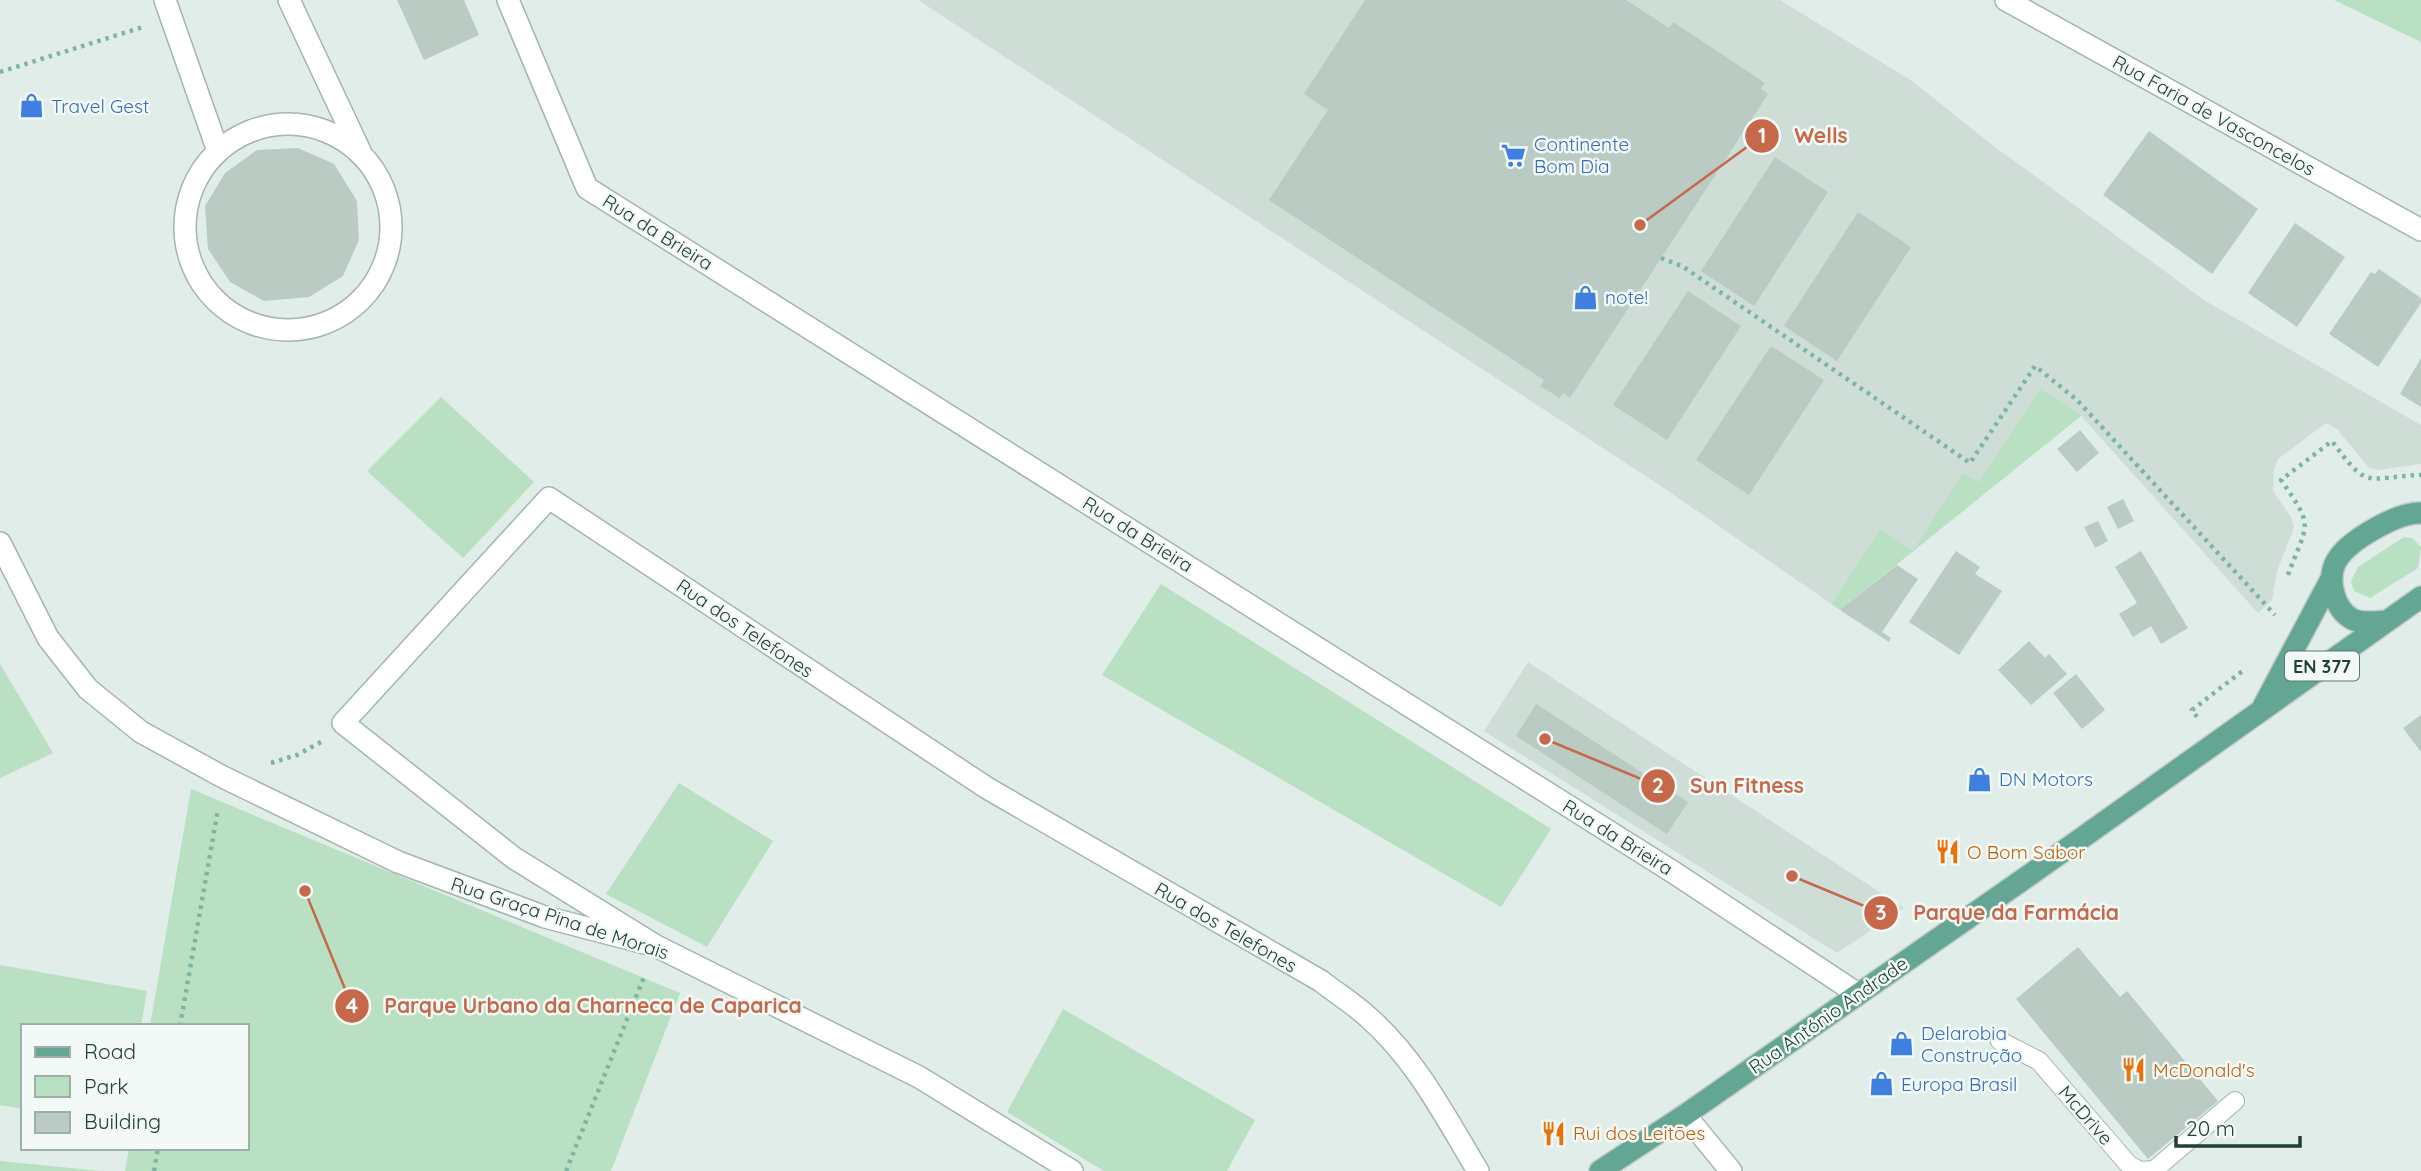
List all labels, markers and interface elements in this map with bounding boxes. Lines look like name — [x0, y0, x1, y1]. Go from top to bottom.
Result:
street label: Rua Faria de Vasconcelos — [2109, 49, 2319, 181]
shop icon: Travel Gest — [17, 92, 45, 120]
place label: Travel Gest — [51, 94, 149, 118]
callout: Wells — [1745, 115, 1861, 157]
text: 1 — [1758, 122, 1766, 148]
text: Wells — [1794, 122, 1848, 148]
place label: Continente Bom Dia — [1534, 132, 1629, 178]
supermarket icon: Continente Bom Dia — [1500, 141, 1528, 169]
street label: Rua da Brieira — [598, 189, 718, 275]
shop icon: note! — [1571, 283, 1599, 311]
place label: note! — [1605, 285, 1648, 309]
street label: Rua da Brieira — [1078, 491, 1198, 577]
street label: Rua dos Telefones — [672, 573, 818, 683]
road number: EN 377 — [2285, 652, 2359, 680]
callout: Sun Fitness — [1641, 765, 1818, 807]
shop icon: DN Motors — [1965, 765, 1993, 793]
place label: DN Motors — [1999, 767, 2093, 791]
text: 2 — [1652, 772, 1664, 798]
text: Sun Fitness — [1690, 772, 1804, 798]
street label: Rua da Brieira — [1558, 794, 1678, 880]
restaurant icon: O Bom Sabor — [1933, 838, 1961, 866]
place label: O Bom Sabor — [1967, 840, 2086, 864]
street label: Rua Graça Pina de Morais — [448, 871, 672, 965]
street label: Rua dos Telefones — [1151, 877, 1301, 977]
callout: Parque da Farmácia — [1864, 892, 2133, 934]
text: 3 — [1875, 899, 1887, 925]
text: Parque da Farmácia — [1913, 899, 2119, 925]
street label: Rua António Andrade — [1744, 951, 1912, 1079]
callout: Parque Urbano da Charneca de Caparica — [335, 985, 815, 1027]
text: 4 — [346, 992, 358, 1018]
text: Parque Urbano da Charneca de Caparica — [384, 992, 802, 1018]
place label: Delarobia Construção — [1921, 1021, 2022, 1067]
legend — [21, 1024, 248, 1150]
shop icon: Delarobia Construção — [1887, 1030, 1915, 1058]
text: Road — [84, 1038, 136, 1064]
restaurant icon: McDonald's — [2119, 1056, 2147, 1084]
place label: McDonald's — [2153, 1058, 2255, 1082]
shop icon: Europa Brasil — [1867, 1070, 1895, 1098]
place label: Europa Brasil — [1901, 1072, 2017, 1096]
text: Park — [84, 1073, 128, 1099]
street label: McDrive — [2054, 1080, 2118, 1150]
scale bar — [2176, 1104, 2300, 1148]
text: Building — [84, 1108, 161, 1134]
text: 20 m — [2186, 1115, 2235, 1141]
restaurant icon: Rui dos Leitões — [1539, 1119, 1567, 1147]
place label: Rui dos Leitões — [1573, 1121, 1705, 1145]

